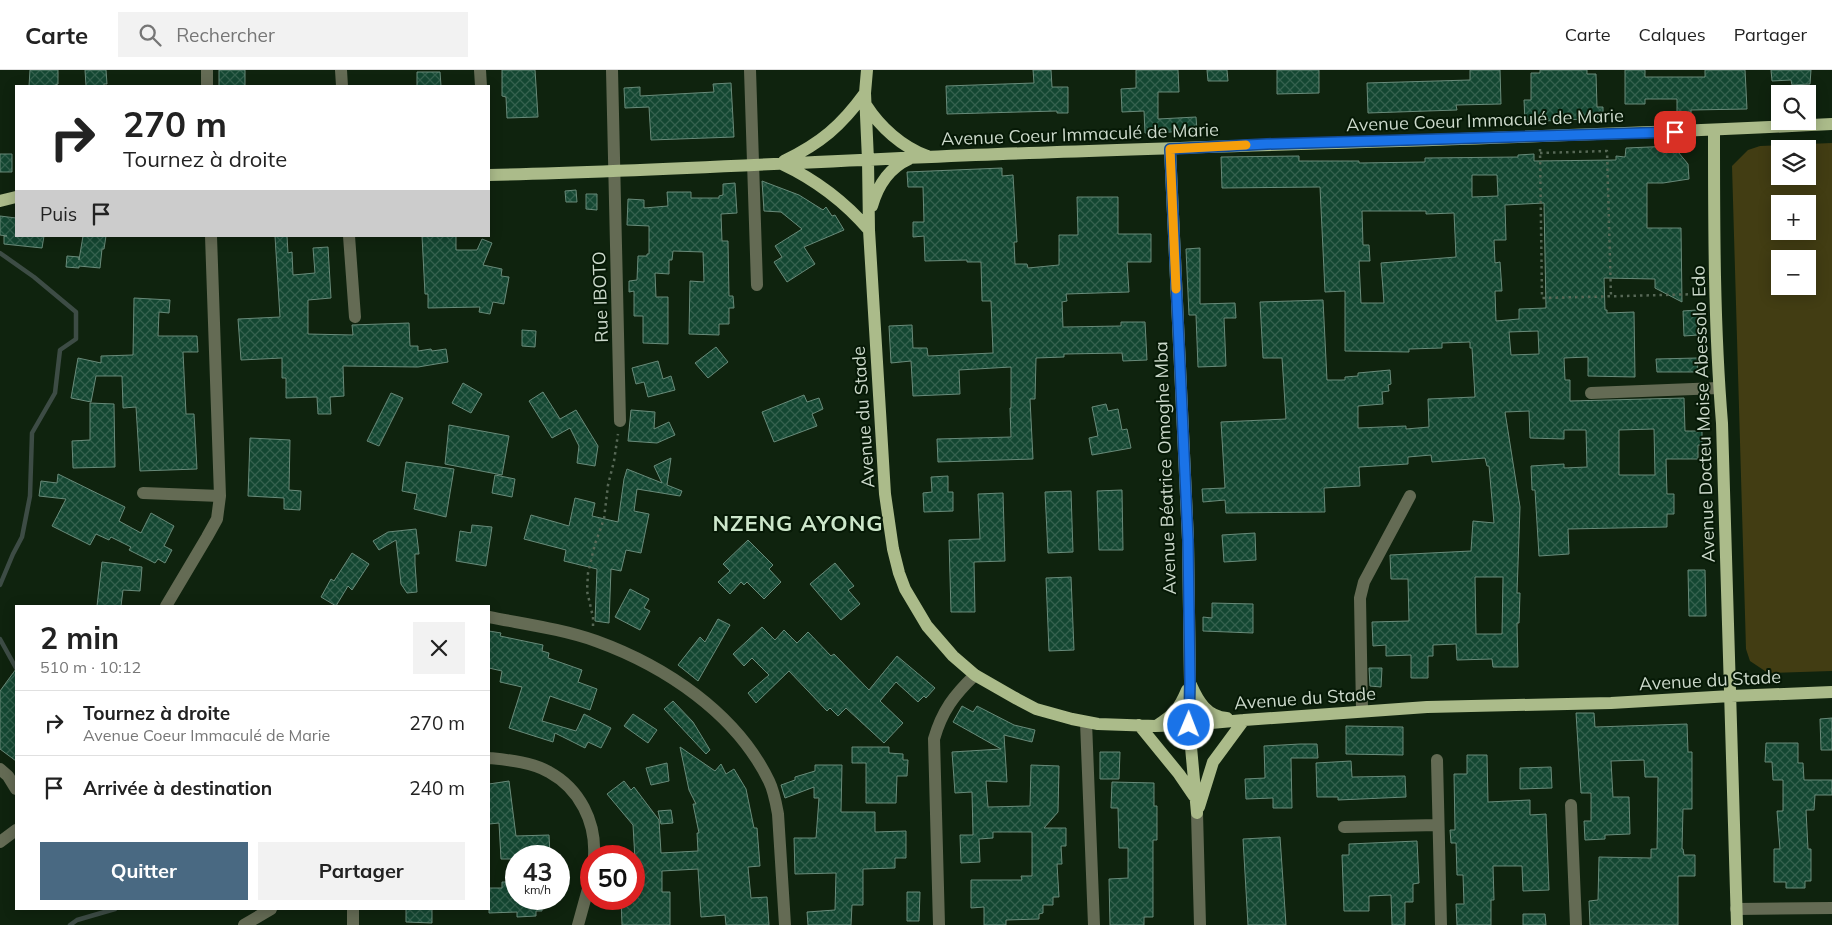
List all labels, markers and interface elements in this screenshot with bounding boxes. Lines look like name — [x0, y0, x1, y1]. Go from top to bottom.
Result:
search box — [118, 12, 468, 57]
text: Carte — [25, 20, 88, 50]
icon: search — [136, 21, 164, 49]
text: Rechercher — [176, 23, 275, 47]
text: Carte — [1565, 23, 1611, 46]
text: Calques — [1639, 23, 1706, 46]
text: Partager — [1734, 23, 1807, 46]
map controls — [1771, 85, 1816, 295]
button: search — [1771, 85, 1816, 130]
text: 270 m — [123, 102, 227, 146]
street label: Avenue Coeur Immaculé de Marie — [1346, 104, 1624, 136]
icon: right — [40, 105, 105, 170]
pin — [1654, 111, 1696, 153]
street label: Avenue Coeur Immaculé de Marie — [941, 118, 1219, 150]
icon: arrive — [1661, 118, 1689, 146]
button: layers — [1771, 140, 1816, 185]
text: Tournez à droite — [123, 145, 287, 173]
button: + — [1771, 195, 1816, 240]
icon: arrive — [87, 200, 115, 228]
text: Puis — [40, 202, 77, 226]
button: − — [1771, 250, 1816, 295]
street label: Rue IBOTO — [587, 251, 613, 343]
street label: Avenue Docteu Moise Abessolo Edo — [1686, 265, 1720, 563]
street label: Avenue Béatrice Omoghe Mba — [1149, 341, 1181, 595]
street label: Avenue du Stade — [847, 345, 879, 489]
district label: NZENG AYONG — [712, 509, 884, 537]
text: 2 min — [40, 619, 119, 657]
button: close — [413, 622, 465, 674]
text: 510 m · 10:12 — [40, 657, 141, 677]
street label: Avenue du Stade — [1638, 665, 1782, 695]
street label: Avenue du Stade — [1233, 682, 1377, 714]
position arrow — [1162, 698, 1214, 750]
text: Tournez à droite — [83, 701, 230, 725]
icon: right — [40, 709, 68, 737]
text: 270 m — [409, 711, 465, 735]
text: Avenue Coeur Immaculé de Marie — [83, 725, 330, 745]
icon: arrive — [40, 774, 68, 802]
text: Arrivée à destination — [83, 776, 272, 800]
text: 240 m — [409, 776, 465, 800]
button: Quitter — [40, 842, 248, 900]
button: Partager — [258, 842, 465, 900]
speed limit sign: 50 — [580, 845, 645, 910]
text: 43 — [522, 856, 553, 887]
text: km/h — [524, 882, 551, 897]

